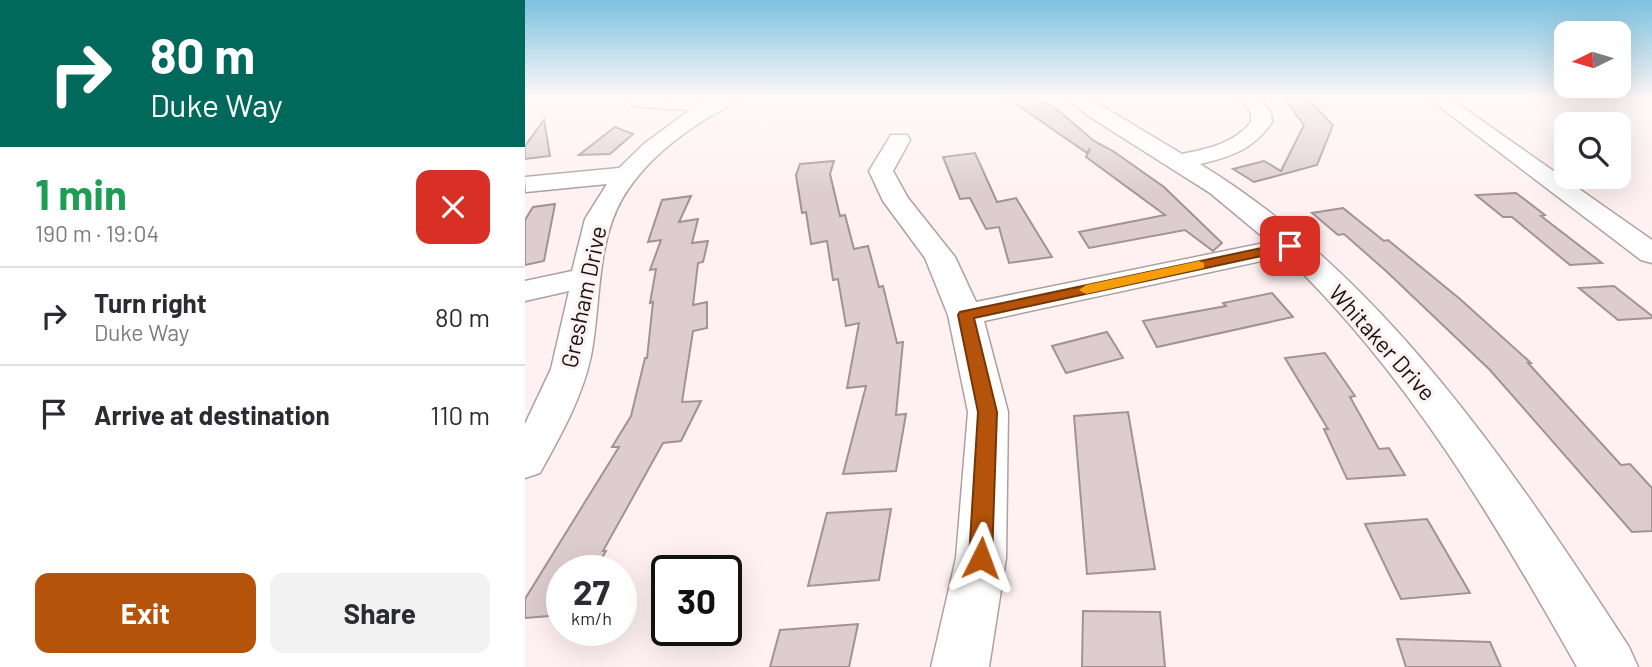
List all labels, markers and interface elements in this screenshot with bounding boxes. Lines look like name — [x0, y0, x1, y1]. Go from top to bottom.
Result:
north arrow — [1554, 21, 1631, 98]
map controls — [1554, 21, 1631, 189]
text: 80 m — [150, 25, 255, 84]
icon: right — [35, 28, 126, 119]
text: Duke Way — [150, 85, 283, 123]
button: search — [1554, 112, 1631, 189]
text: 1 min — [35, 168, 127, 218]
button: close — [416, 170, 490, 244]
pin — [1260, 216, 1320, 276]
text: 190 m · 19:04 — [35, 219, 159, 247]
street label: Gresham Drive — [554, 223, 612, 370]
icon: arrive — [1271, 227, 1309, 265]
street label: Whitaker Drive — [1323, 279, 1442, 406]
text: Turn right — [94, 287, 207, 318]
icon: right — [35, 297, 73, 335]
text: 80 m — [435, 301, 490, 332]
text: Duke Way — [94, 318, 189, 346]
icon: arrive — [35, 395, 73, 433]
text: Arrive at destination — [94, 399, 330, 430]
text: 110 m — [430, 399, 490, 430]
position arrow — [944, 521, 1018, 595]
speed limit sign: 30 — [651, 555, 742, 646]
text: 27 — [573, 570, 610, 612]
button: Exit — [35, 573, 256, 653]
button: Share — [270, 573, 490, 653]
text: km/h — [571, 607, 612, 629]

